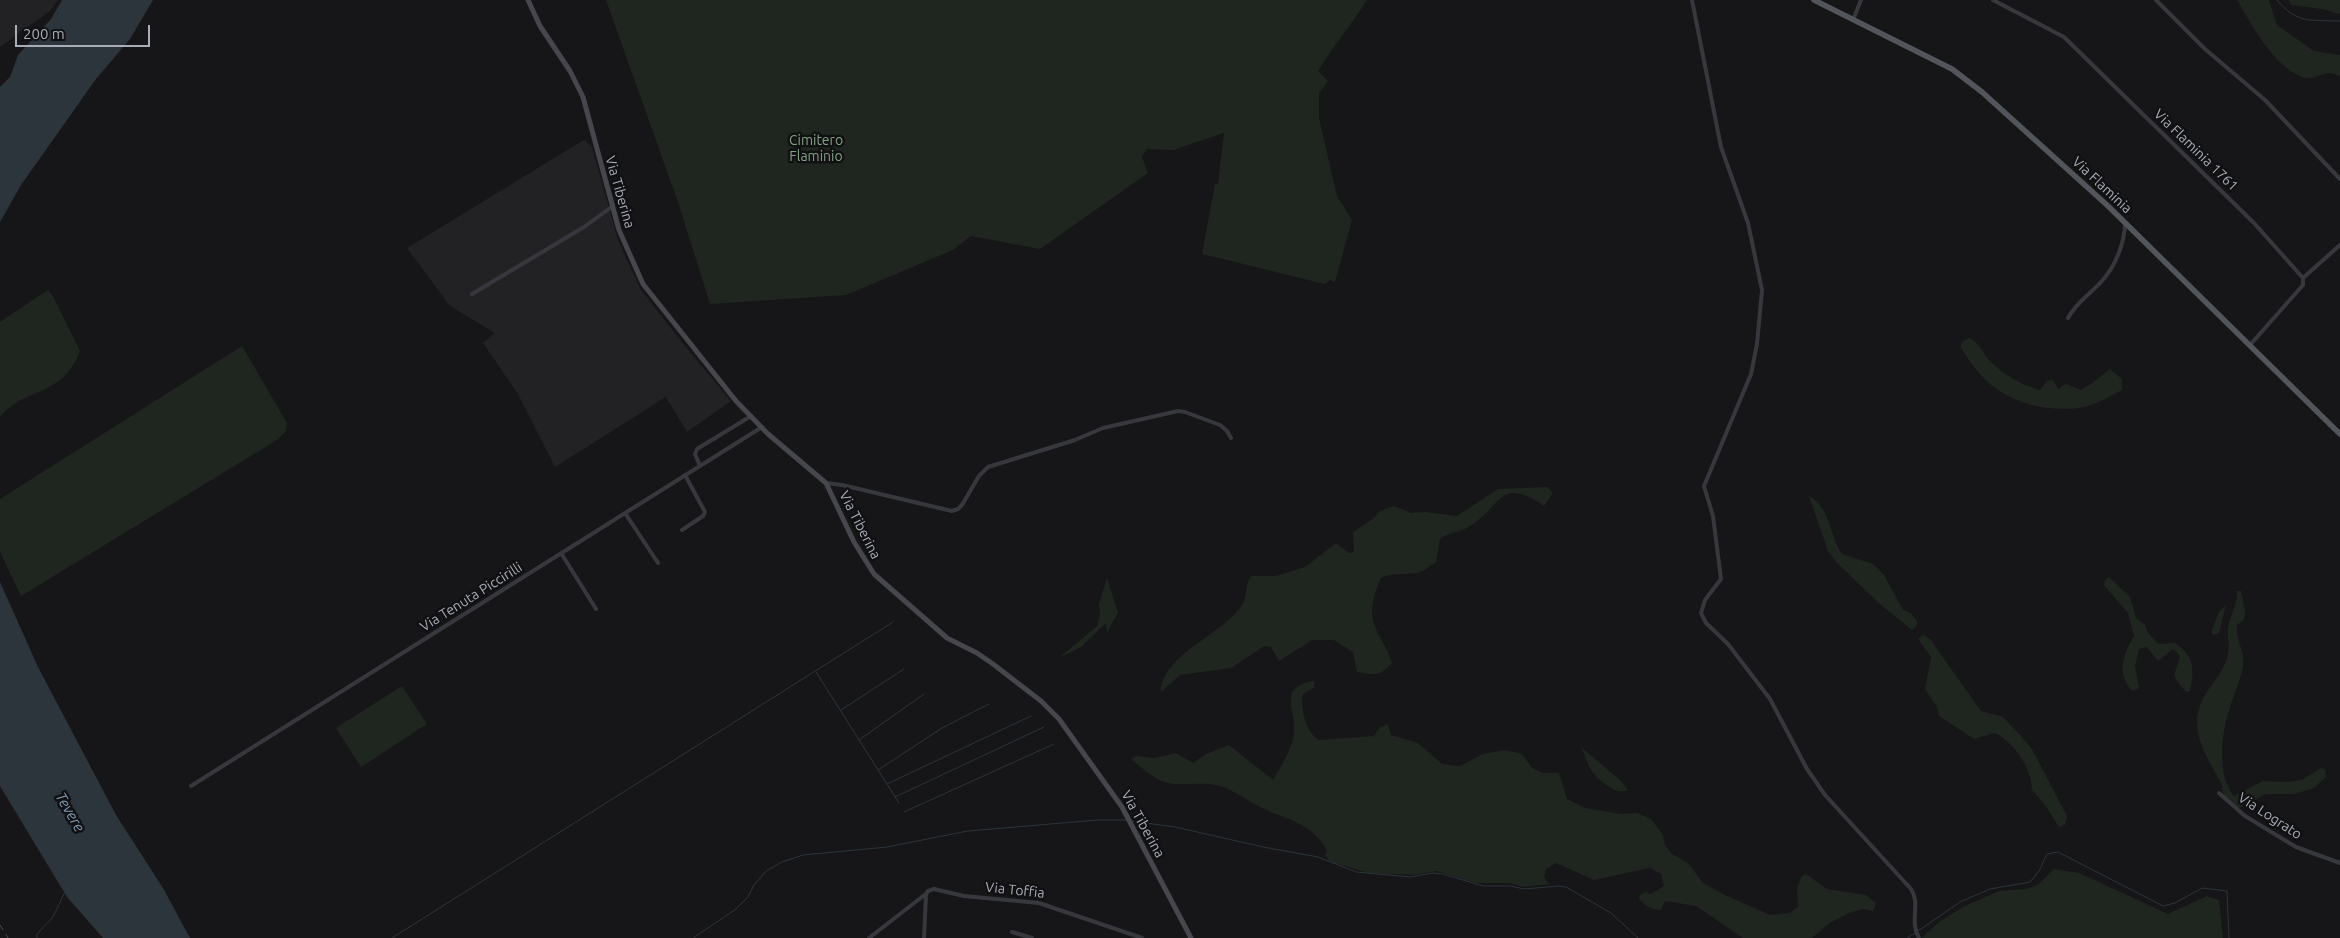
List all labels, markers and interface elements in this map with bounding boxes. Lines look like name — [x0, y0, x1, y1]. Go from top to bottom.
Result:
scale bar — [18, 15, 152, 47]
text: 200 m — [23, 25, 65, 42]
street label: Via Flaminia 1761 — [2151, 106, 2241, 194]
park label: Cimitero Flaminio — [789, 132, 843, 164]
street label: Via Flaminia — [2069, 153, 2135, 217]
street label: Via Tiberina — [602, 154, 638, 230]
street label: Via Tiberina — [836, 488, 884, 562]
street label: Via Tenuta Piccirilli — [417, 559, 525, 635]
street label: Via Tiberina — [1118, 787, 1168, 861]
water label: Tevere — [52, 789, 88, 835]
street label: Via Lograto — [2235, 789, 2305, 843]
street label: Via Toffia — [984, 879, 1046, 901]

